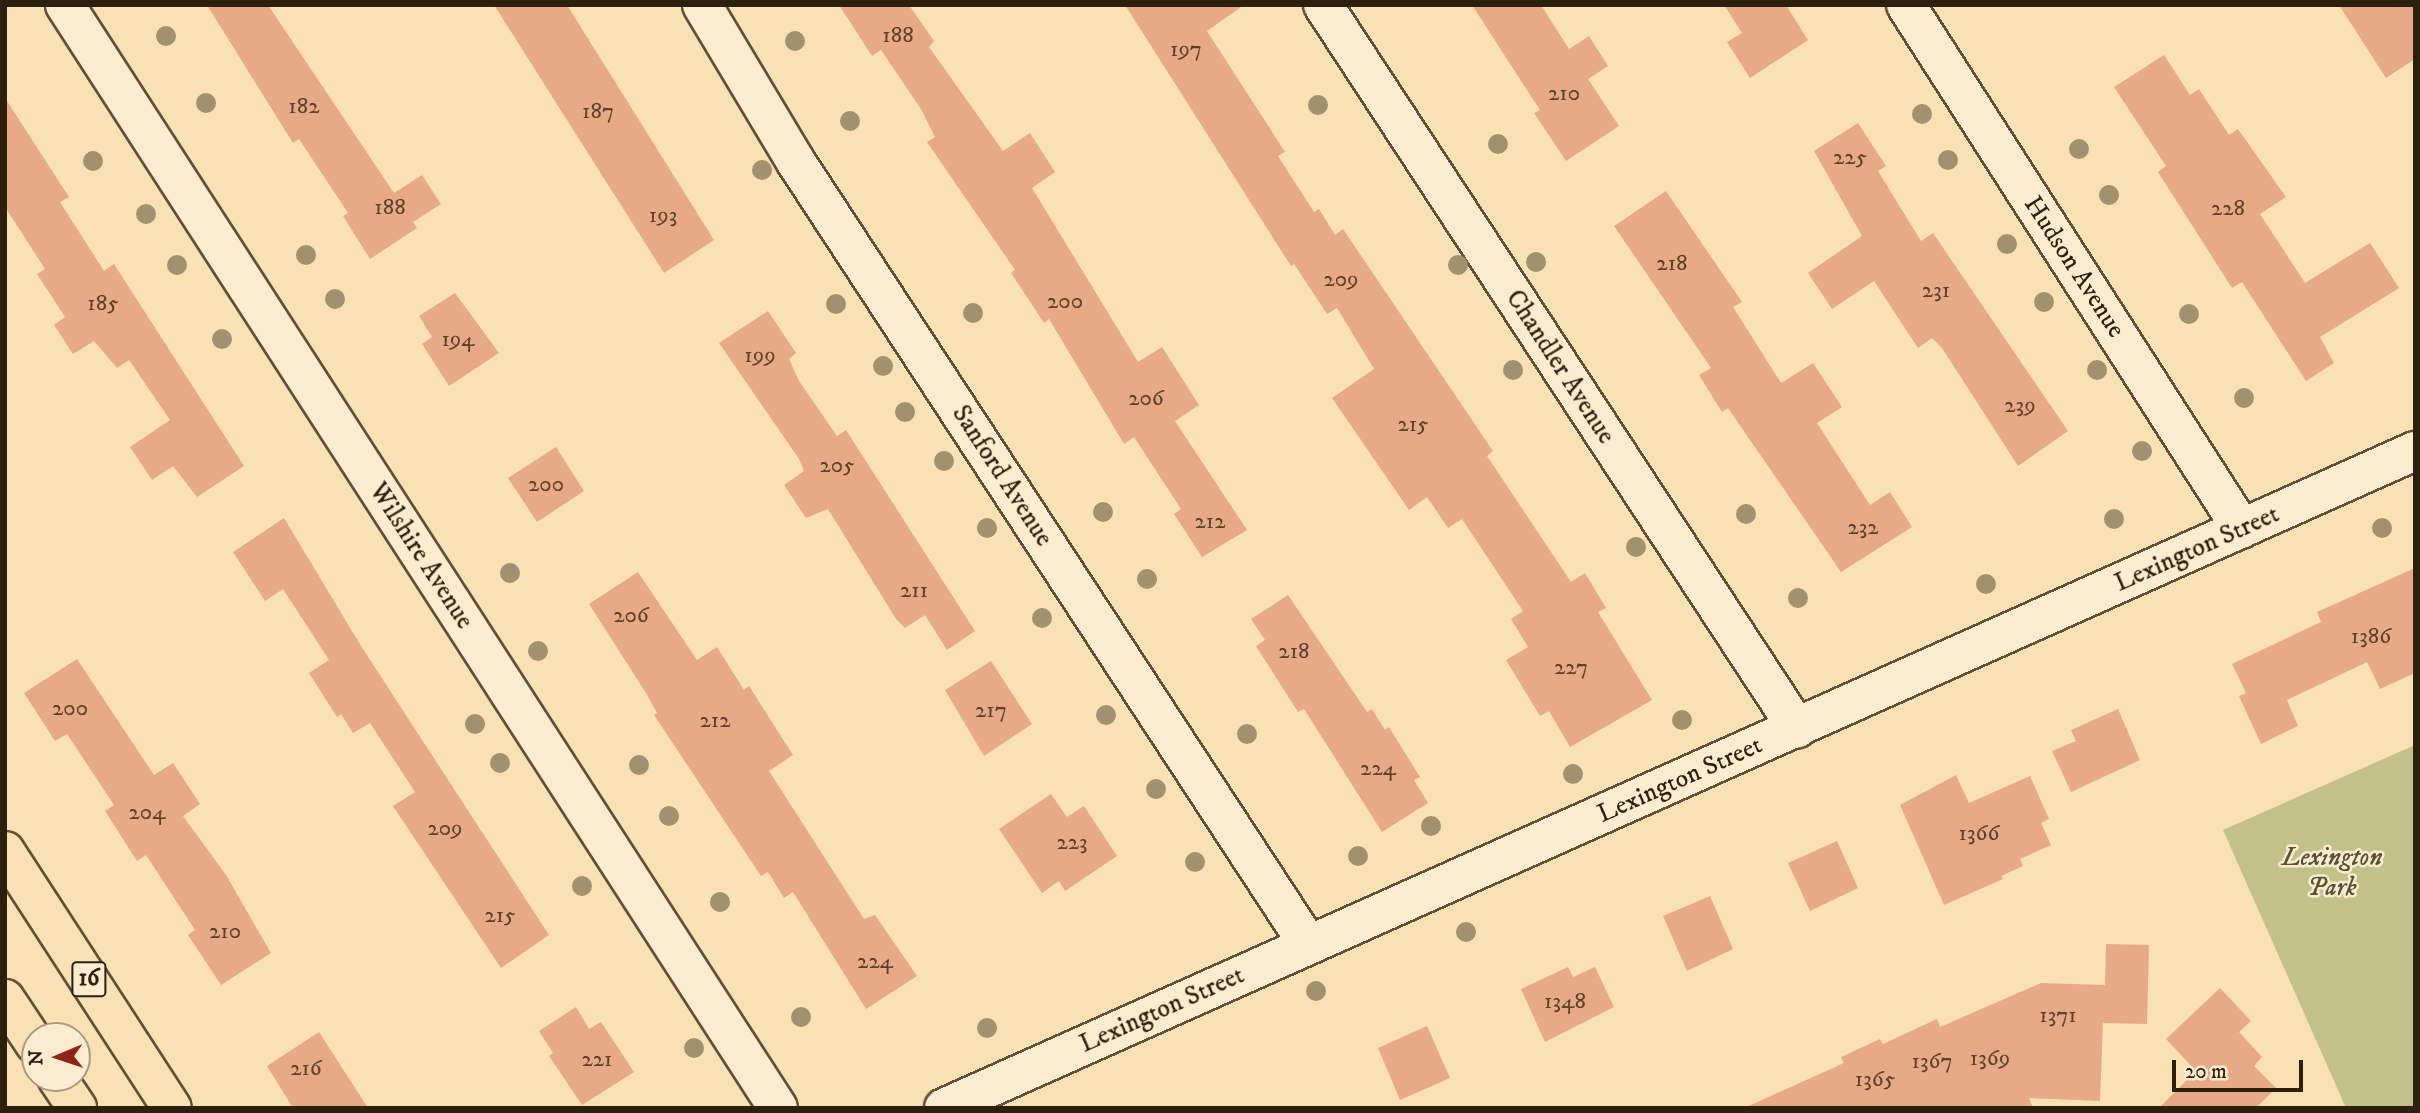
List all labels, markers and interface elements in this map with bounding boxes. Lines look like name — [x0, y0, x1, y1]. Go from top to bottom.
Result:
house number: 188 — [882, 22, 914, 50]
house number: 197 — [1170, 36, 1202, 64]
house number: 210 — [1548, 80, 1580, 108]
house number: 182 — [288, 93, 320, 121]
house number: 187 — [582, 98, 614, 126]
house number: 225 — [1833, 144, 1867, 172]
street label: Hudson Avenue — [2017, 190, 2131, 344]
house number: 188 — [374, 194, 406, 222]
house number: 228 — [2211, 195, 2245, 223]
house number: 193 — [649, 202, 677, 230]
house number: 218 — [1656, 250, 1688, 278]
house number: 209 — [1323, 266, 1359, 294]
house number: 231 — [1922, 277, 1950, 305]
street label: Chandler Avenue — [1499, 284, 1621, 450]
house number: 200 — [1047, 288, 1083, 316]
house number: 185 — [87, 290, 119, 318]
house number: 194 — [441, 326, 475, 354]
house number: 199 — [744, 342, 776, 370]
house number: 206 — [1128, 385, 1164, 413]
house number: 239 — [2004, 392, 2036, 420]
street label: Sanford Avenue — [945, 400, 1059, 552]
house number: 215 — [1397, 411, 1429, 439]
house number: 205 — [819, 452, 855, 480]
house number: 200 — [528, 471, 564, 499]
street label: Wilshire Avenue — [362, 477, 480, 635]
street label: Lexington Street — [2110, 499, 2284, 599]
house number: 212 — [1194, 508, 1226, 536]
house number: 232 — [1847, 514, 1879, 542]
house number: 211 — [900, 577, 928, 605]
house number: 206 — [613, 602, 649, 630]
house number: 1386 — [2351, 623, 2391, 651]
house number: 218 — [1278, 638, 1310, 666]
house number: 227 — [1554, 654, 1588, 682]
house number: 200 — [52, 695, 88, 723]
house number: 217 — [975, 697, 1007, 725]
house number: 212 — [699, 707, 731, 735]
street label: Lexington Street — [1593, 730, 1767, 830]
house number: 224 — [1360, 755, 1396, 783]
house number: 204 — [129, 799, 165, 827]
house number: 209 — [427, 815, 463, 843]
house number: 1366 — [1959, 820, 1999, 848]
house number: 223 — [1056, 829, 1088, 857]
park label: Lexington Park — [2282, 842, 2382, 903]
house number: 215 — [484, 902, 516, 930]
house number: 210 — [209, 918, 241, 946]
house number: 224 — [857, 948, 893, 976]
road number: 16 — [70, 959, 108, 1000]
street label: Lexington Street — [1075, 960, 1249, 1060]
house number: 1348 — [1544, 988, 1586, 1016]
house number: 1371 — [2039, 1002, 2077, 1030]
north arrow — [21, 1022, 91, 1092]
house number: 1369 — [1970, 1045, 2010, 1073]
house number: 221 — [581, 1046, 613, 1074]
scale bar — [2175, 1046, 2306, 1090]
house number: 1367 — [1911, 1048, 1953, 1076]
text: N — [25, 1049, 48, 1066]
house number: 216 — [290, 1055, 322, 1083]
text: 20 m — [2185, 1059, 2227, 1085]
house number: 1365 — [1855, 1066, 1895, 1094]

